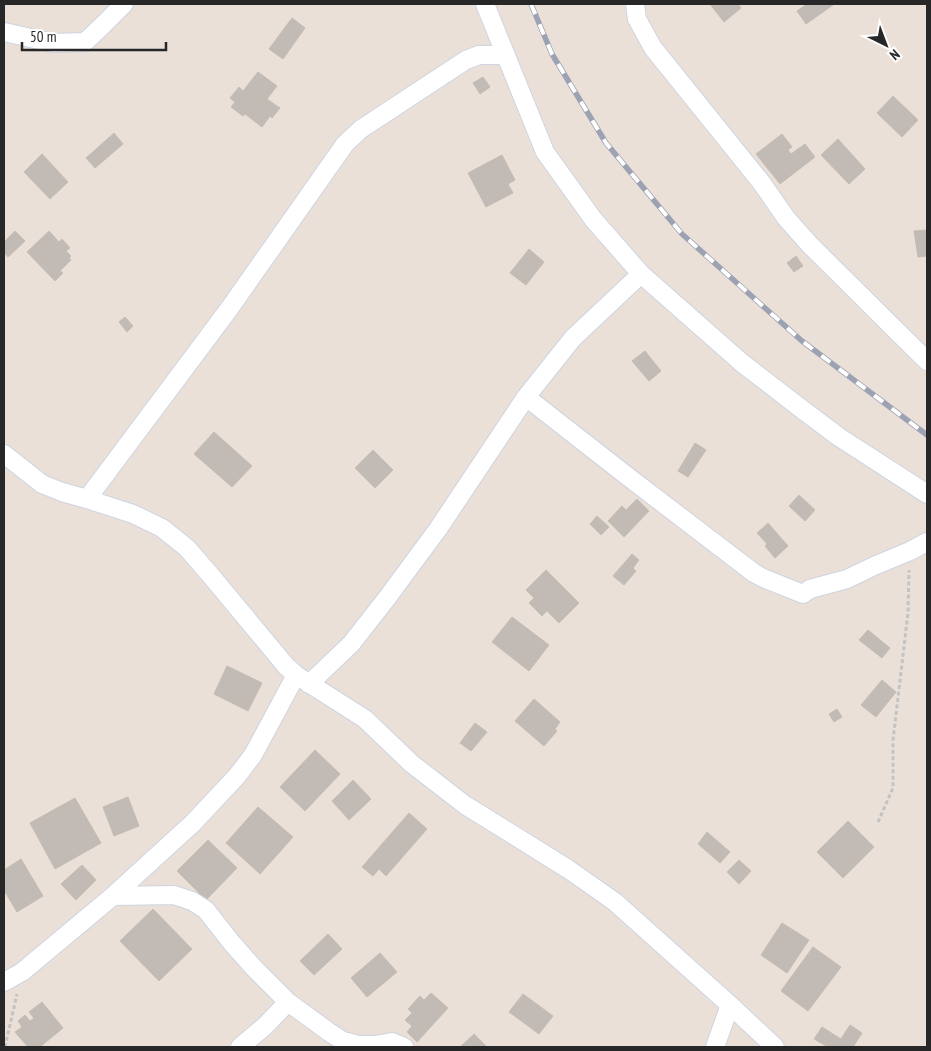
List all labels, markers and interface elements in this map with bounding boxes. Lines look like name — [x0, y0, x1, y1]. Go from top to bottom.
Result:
scale bar — [22, 20, 166, 52]
north arrow — [861, 20, 911, 70]
text: 50 m — [30, 27, 56, 46]
text: N — [886, 45, 904, 64]

